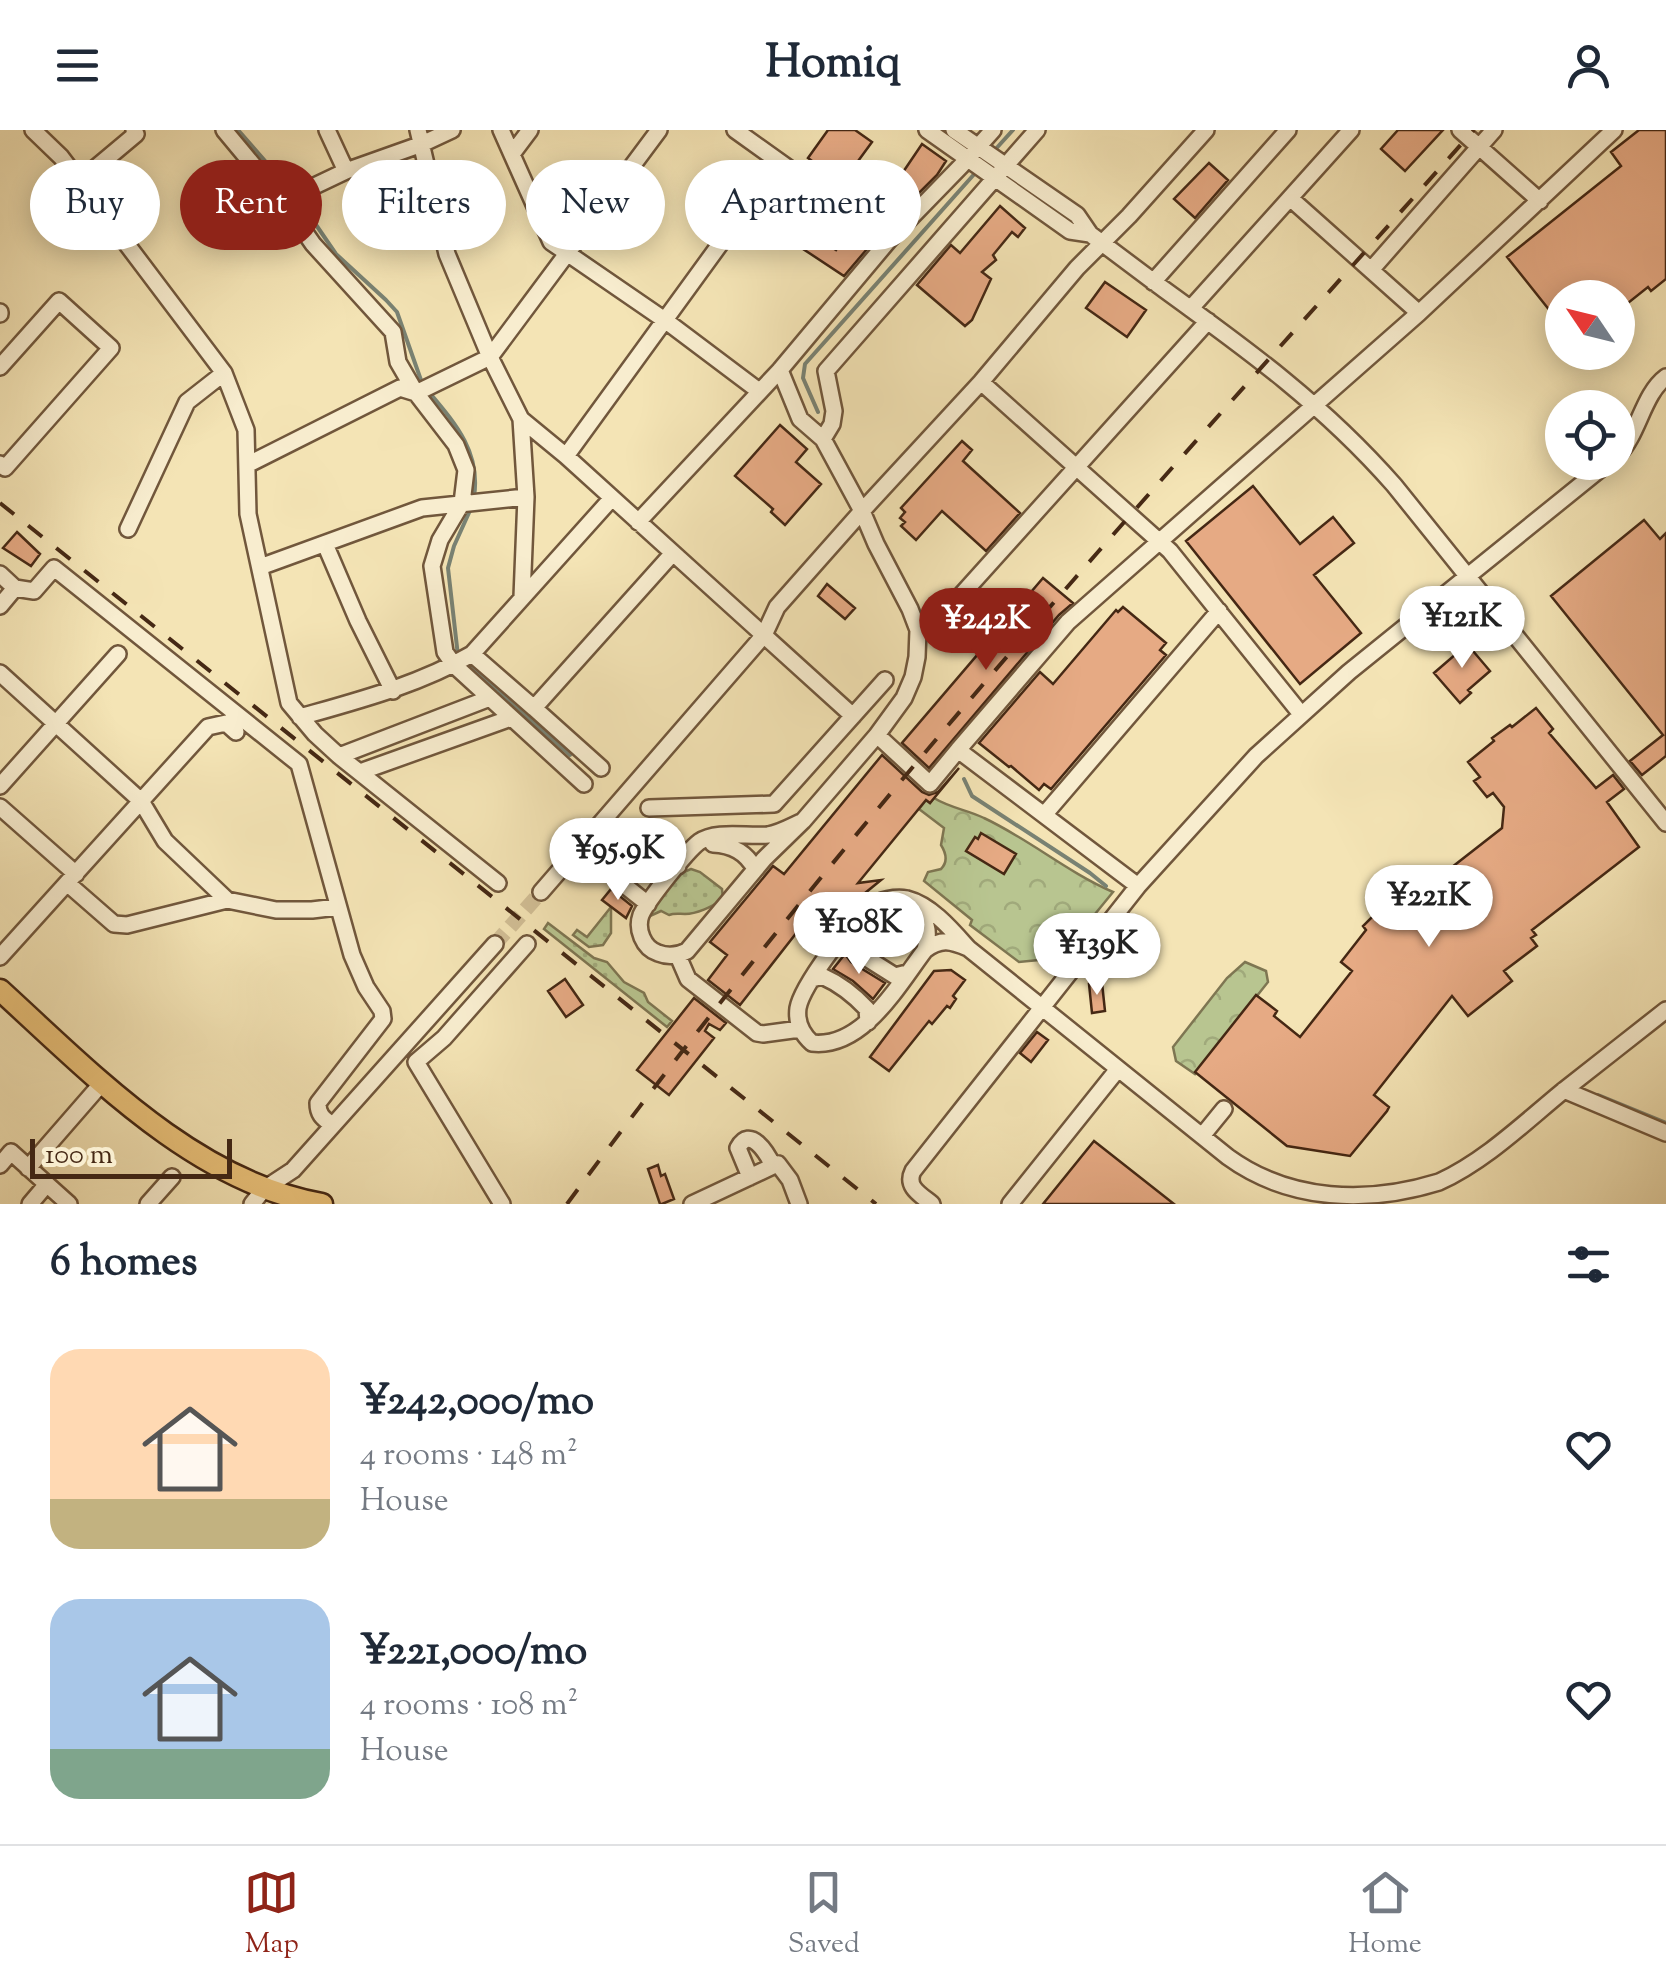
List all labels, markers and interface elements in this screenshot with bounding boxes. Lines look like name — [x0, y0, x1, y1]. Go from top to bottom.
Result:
text: Homiq — [765, 33, 901, 98]
icon: menu — [50, 38, 105, 93]
icon: person — [1561, 38, 1616, 93]
chip: Buy — [30, 160, 160, 250]
chip: Rent — [180, 160, 322, 250]
chip: Filters — [342, 160, 506, 250]
chip: New — [526, 160, 665, 250]
chip: Apartment — [685, 160, 921, 250]
north arrow — [1545, 280, 1635, 370]
map controls — [1545, 280, 1635, 480]
button: locate — [1545, 390, 1635, 480]
pin: ¥121K — [1392, 586, 1532, 671]
pin: ¥242K — [916, 588, 1056, 673]
text: ¥121K — [1422, 595, 1502, 641]
text: ¥242K — [941, 597, 1031, 643]
pin: ¥95.9K — [537, 818, 699, 903]
text: ¥95.9K — [571, 827, 665, 873]
pin: ¥221K — [1359, 865, 1499, 950]
text: ¥221K — [1387, 874, 1471, 920]
pin: ¥108K — [789, 892, 929, 977]
text: ¥108K — [815, 901, 903, 947]
pin: ¥139K — [1027, 913, 1167, 998]
text: ¥139K — [1056, 922, 1138, 968]
scale bar — [30, 1134, 232, 1178]
text: 100 m — [45, 1136, 113, 1176]
text: 6 homes — [50, 1234, 197, 1294]
icon: filters — [1561, 1237, 1616, 1292]
text: ¥242,000/mo — [360, 1373, 594, 1433]
icon: home — [130, 1389, 250, 1509]
icon: heart — [1561, 1422, 1616, 1477]
text: 4 rooms · 148 m² — [360, 1433, 578, 1479]
text: House — [360, 1479, 449, 1525]
text: ¥221,000/mo — [360, 1623, 587, 1683]
icon: home — [130, 1639, 250, 1759]
icon: heart — [1561, 1672, 1616, 1727]
text: 4 rooms · 108 m² — [360, 1683, 578, 1729]
text: House — [360, 1729, 449, 1775]
tab: Map — [244, 1865, 299, 1965]
tab: Saved — [788, 1865, 860, 1965]
tab: Home — [1348, 1865, 1422, 1965]

